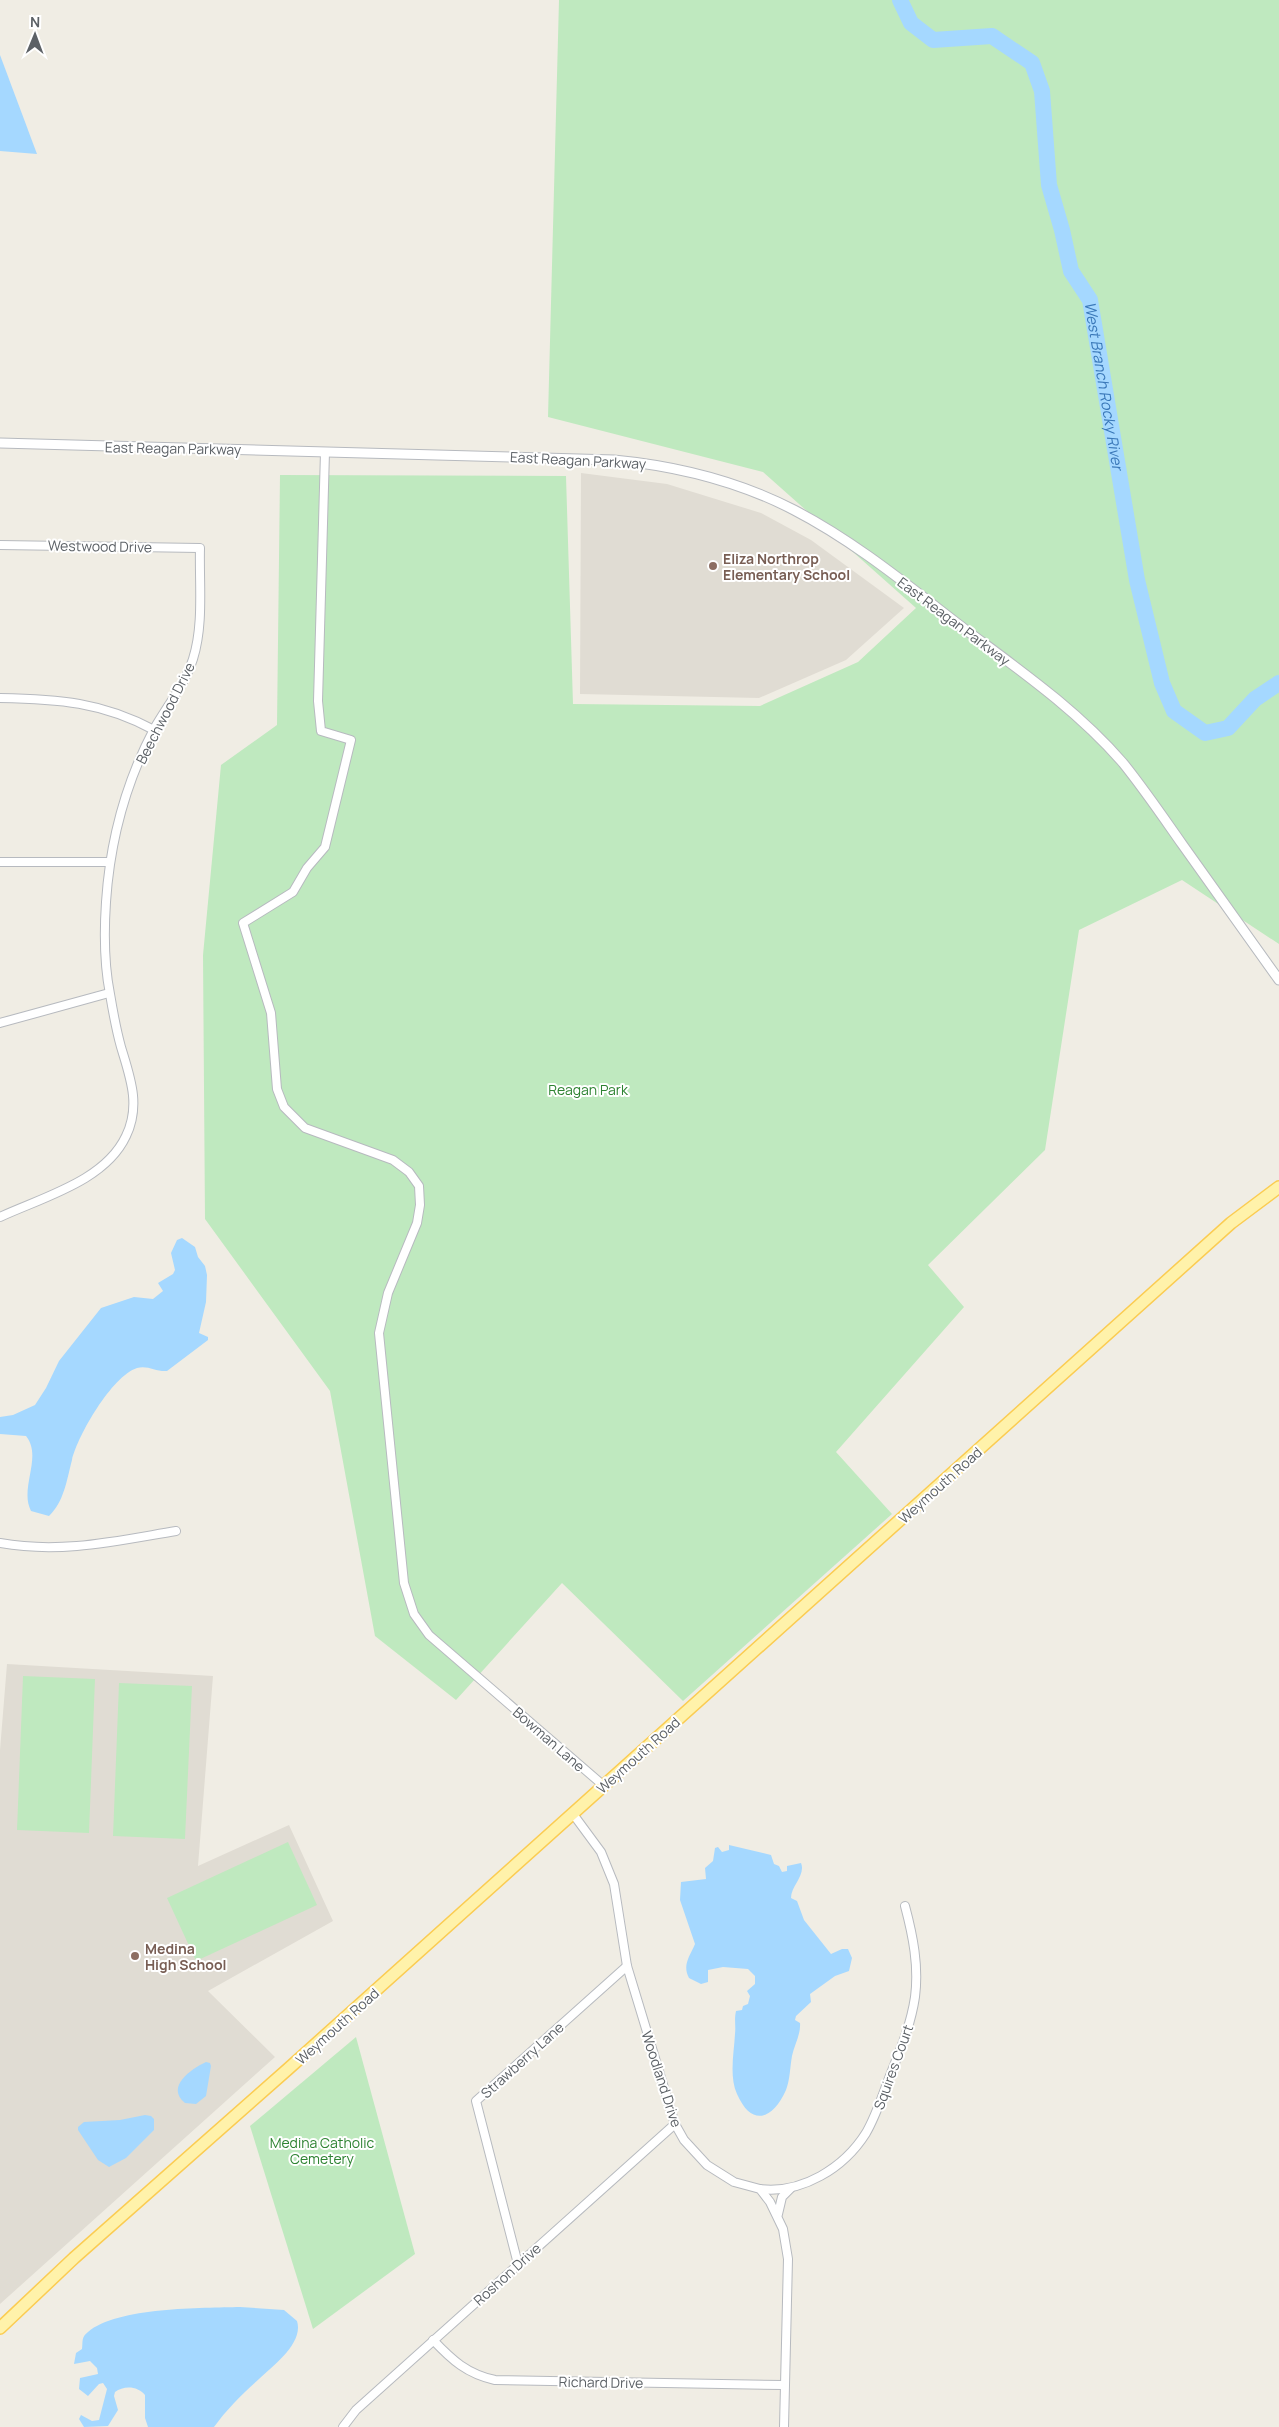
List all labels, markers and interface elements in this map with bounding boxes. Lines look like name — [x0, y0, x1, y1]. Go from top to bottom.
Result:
north arrow — [10, 10, 60, 60]
text: N — [30, 12, 40, 31]
water label: West Branch Rocky River — [1080, 300, 1129, 474]
street label: East Reagan Parkway — [105, 437, 242, 459]
street label: East Reagan Parkway — [509, 447, 647, 473]
street label: Westwood Drive — [48, 536, 152, 556]
place label: Eliza Northrop Elementary School — [723, 549, 850, 584]
marker: Eliza Northrop Elementary School — [707, 560, 719, 572]
street label: East Reagan Parkway — [894, 572, 1015, 670]
street label: Beechwood Drive — [131, 659, 199, 767]
park label: Reagan Park — [548, 1080, 629, 1099]
street label: Weymouth Road — [894, 1442, 986, 1528]
street label: Bowman Lane — [509, 1702, 589, 1776]
street label: Weymouth Road — [592, 1712, 684, 1798]
place label: Medina High School — [145, 1939, 226, 1974]
marker: Medina High School — [129, 1950, 141, 1962]
street label: Weymouth Road — [291, 1983, 383, 2069]
street label: Strawberry Lane — [477, 2018, 567, 2102]
street label: Squires Court — [869, 2022, 917, 2112]
street label: Woodland Drive — [637, 2028, 687, 2130]
park label: Medina Catholic Cemetery — [270, 2133, 375, 2168]
street label: Roshon Drive — [469, 2239, 545, 2309]
street label: Richard Drive — [559, 2372, 643, 2392]

